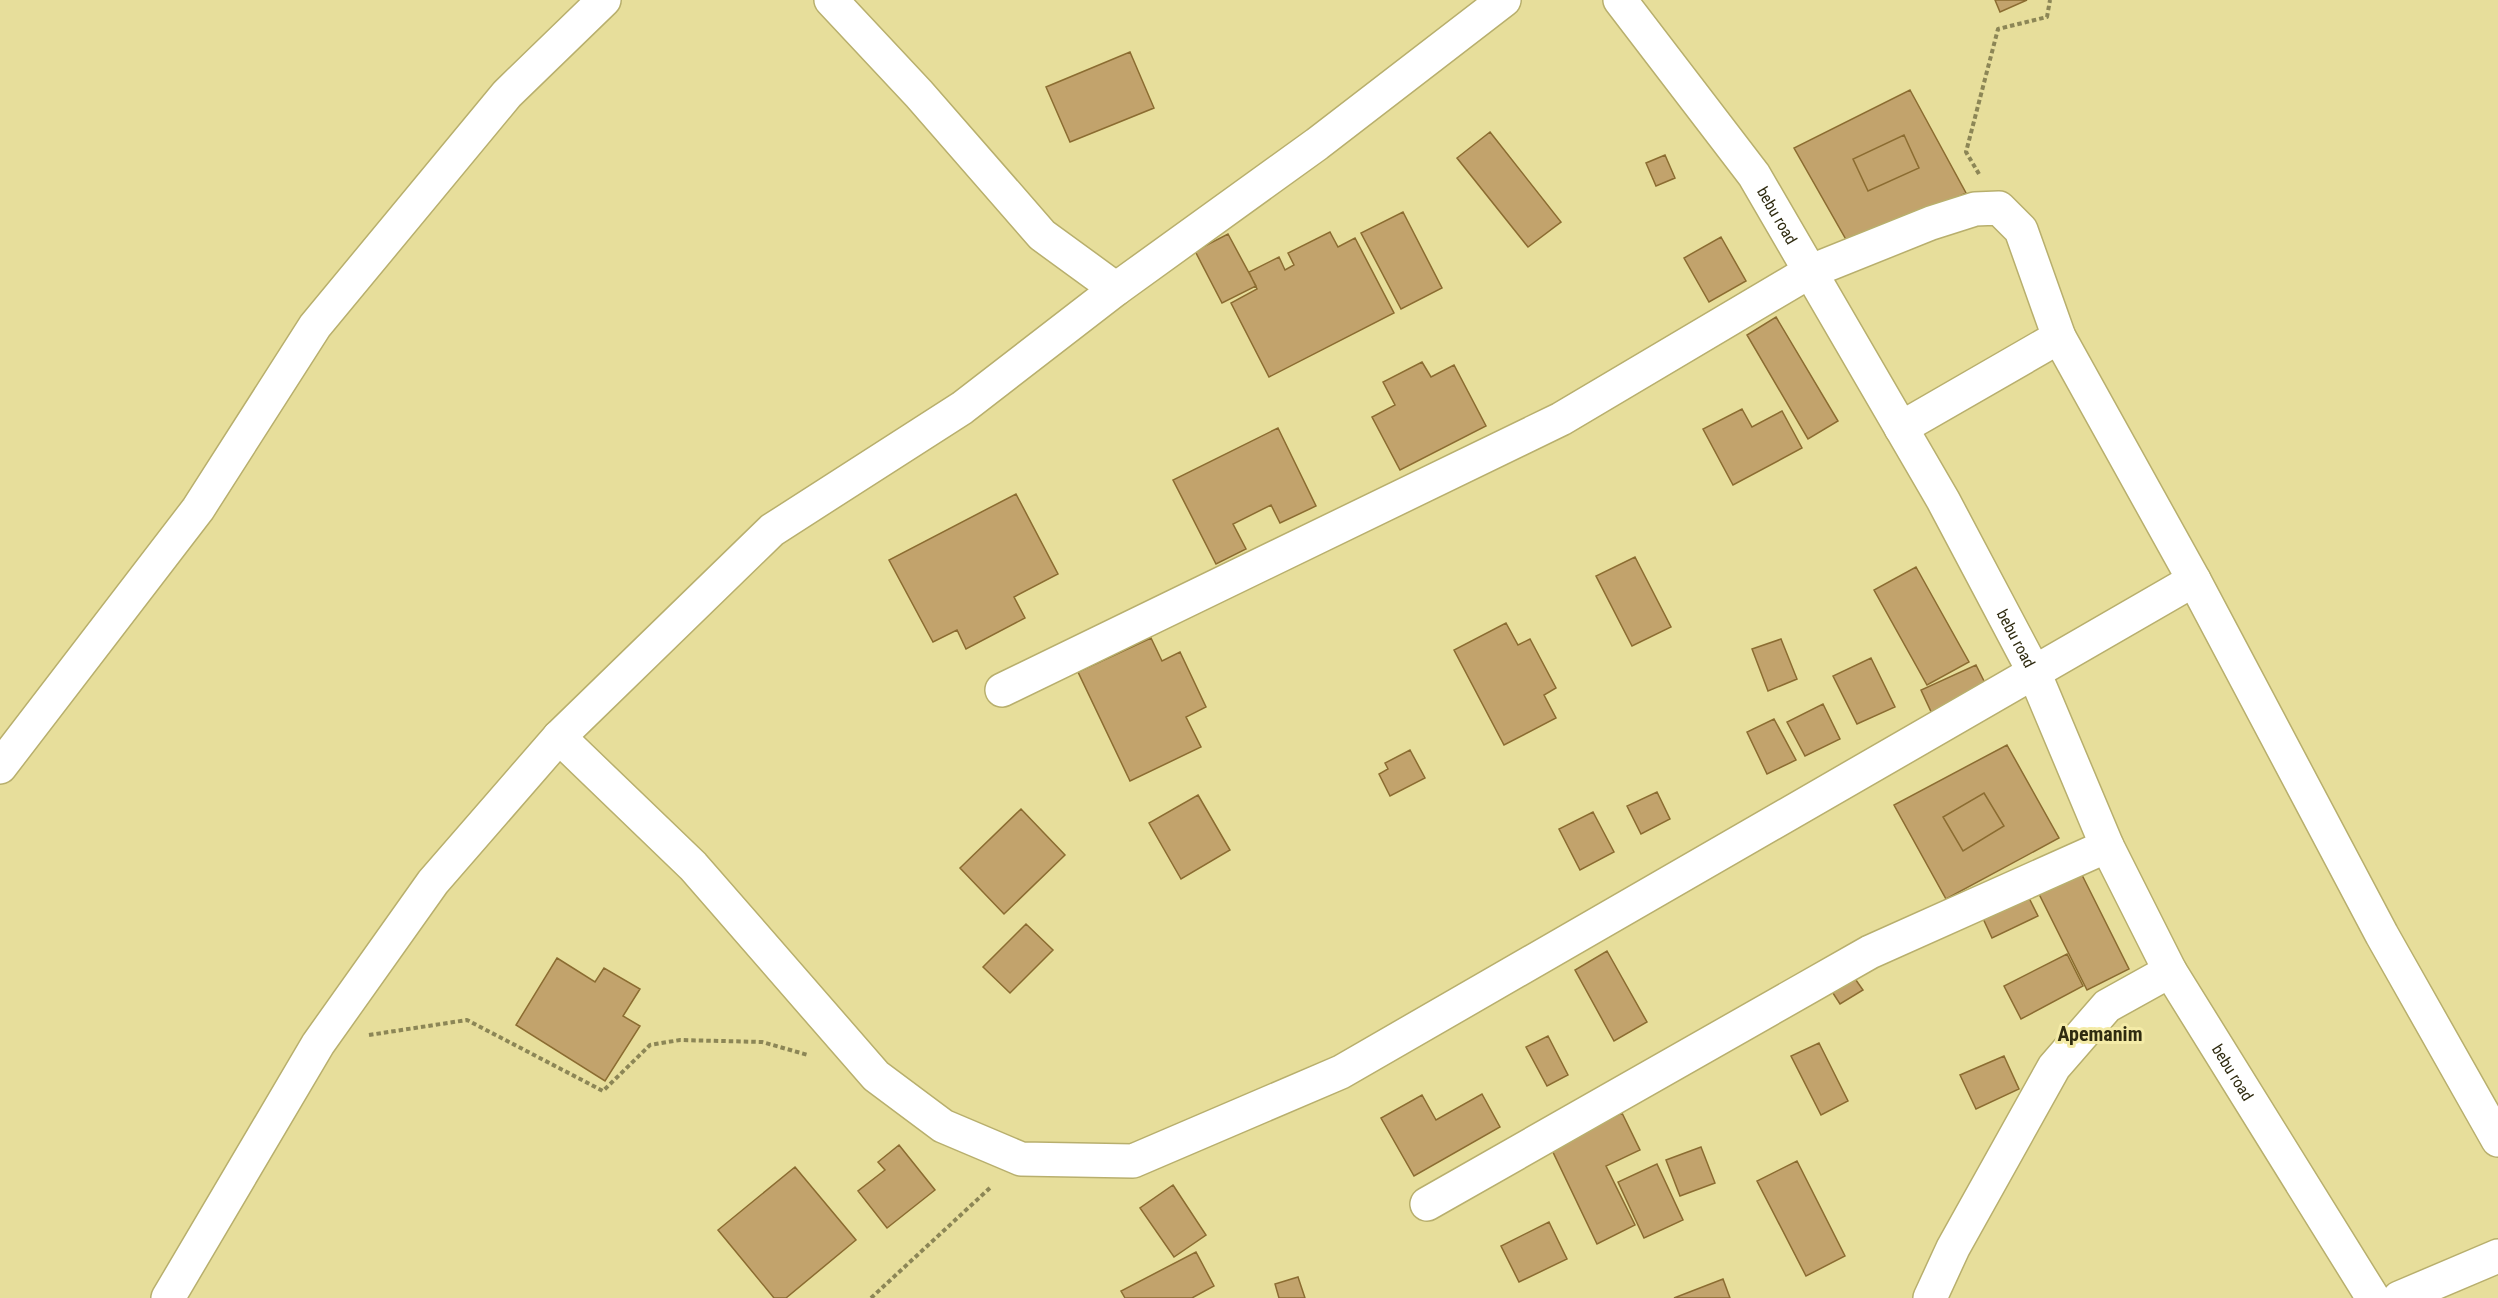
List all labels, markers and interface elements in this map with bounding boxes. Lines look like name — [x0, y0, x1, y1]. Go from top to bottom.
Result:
street label: bebu road — [1753, 183, 1801, 247]
street label: bebu road — [1993, 606, 2039, 671]
district label: Apemanim — [2058, 1022, 2142, 1046]
street label: bebu road — [2208, 1041, 2258, 1104]

